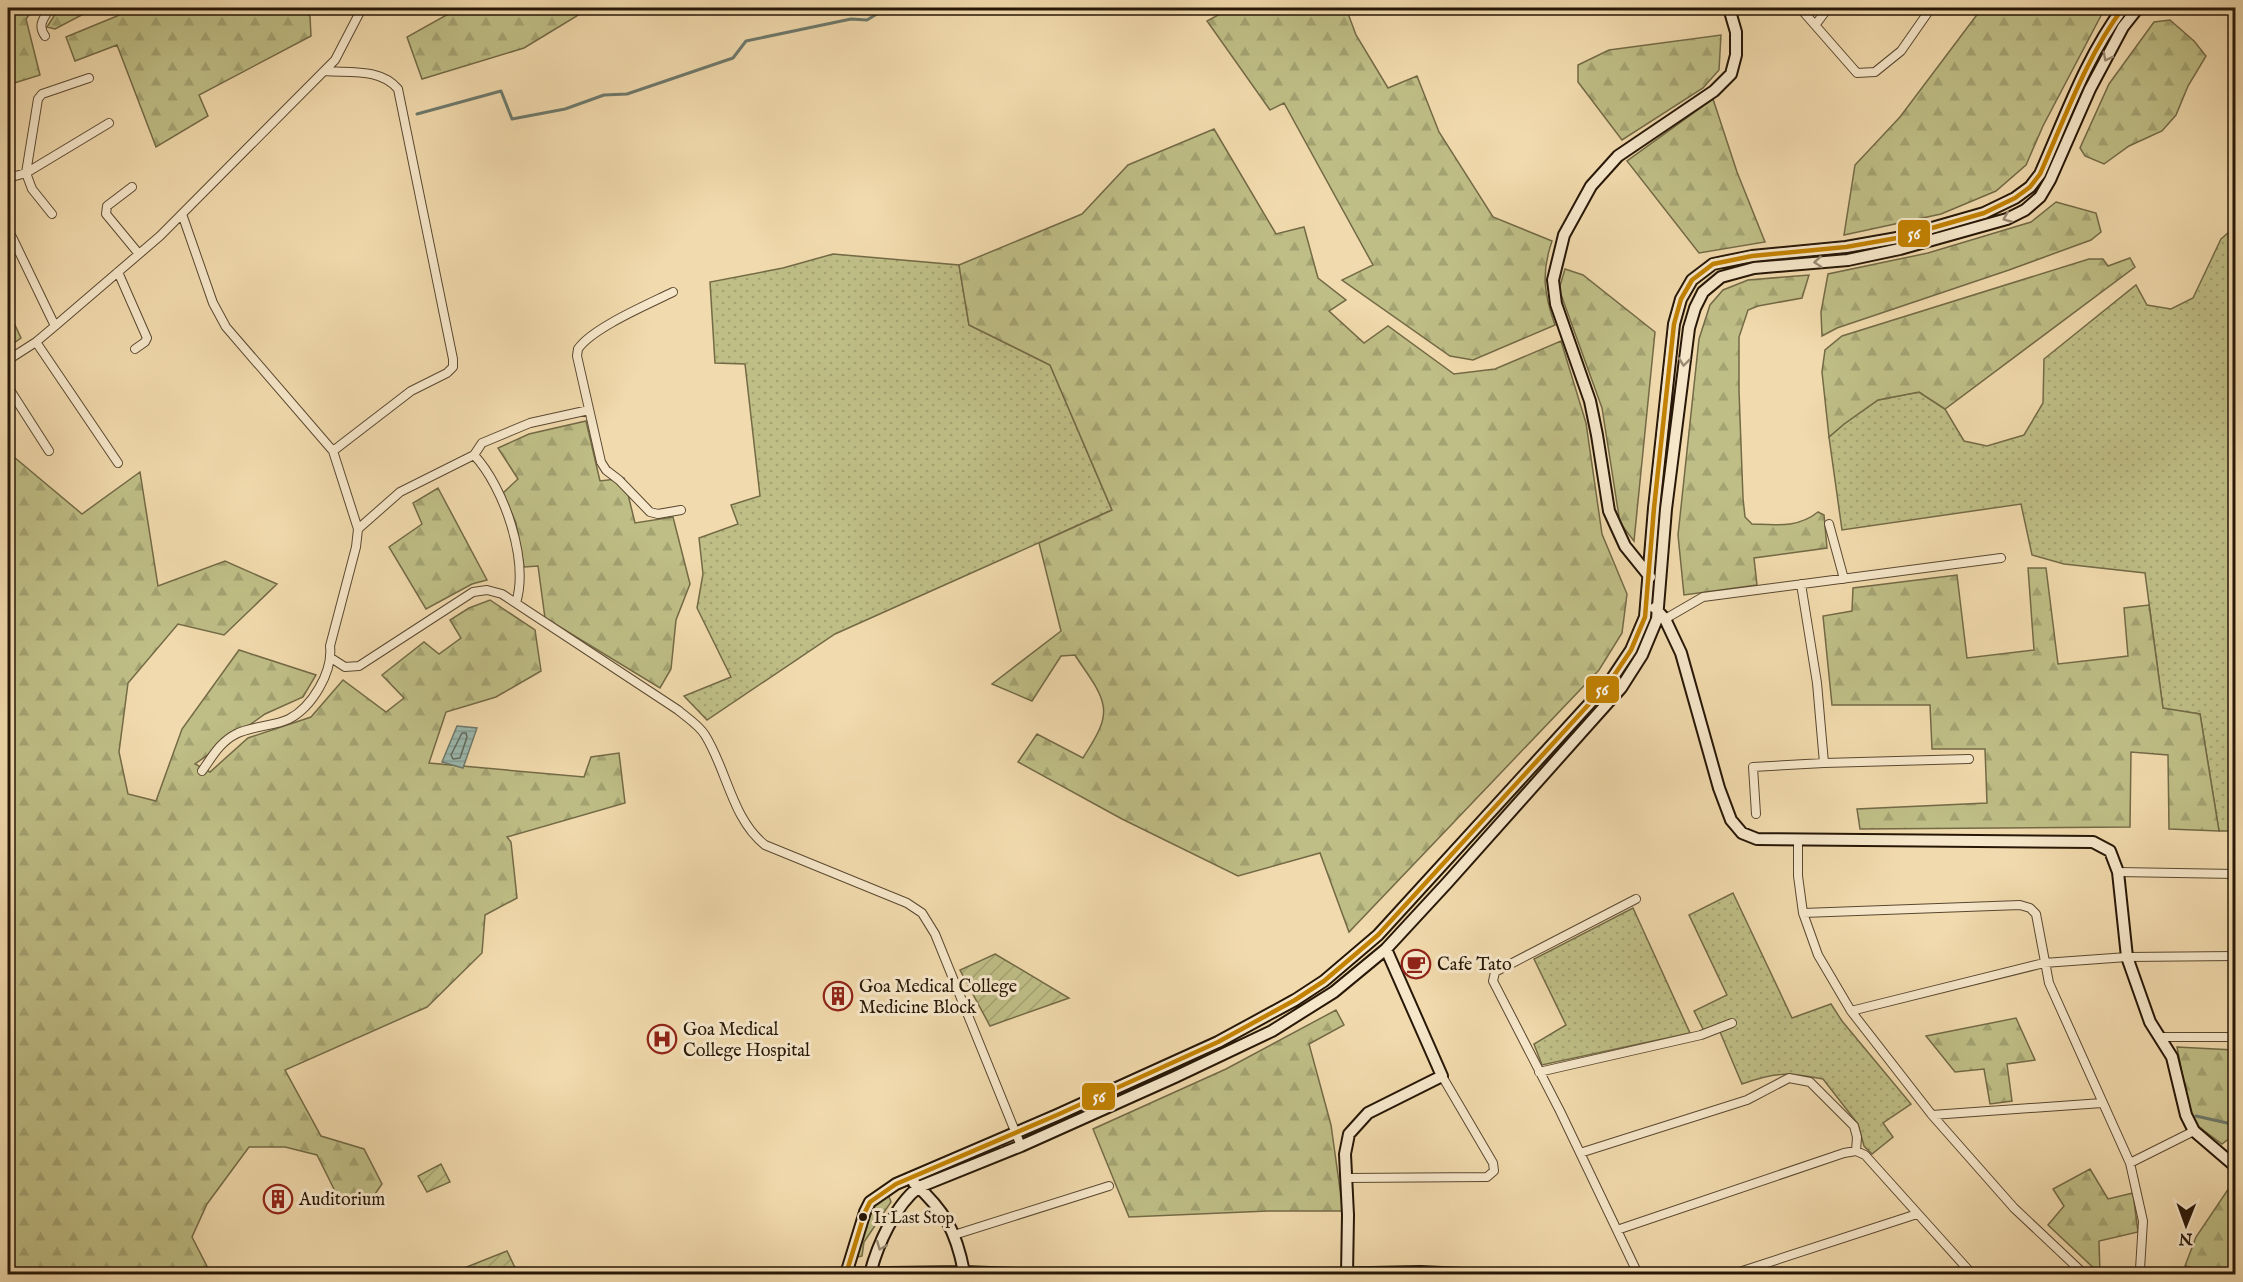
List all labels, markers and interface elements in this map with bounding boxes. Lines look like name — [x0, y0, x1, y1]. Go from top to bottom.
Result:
one-way arrow — [2103, 51, 2115, 62]
one-way arrow — [2002, 211, 2013, 223]
line badge: 56 — [1897, 219, 1931, 248]
text: 56 — [1908, 225, 1922, 245]
one-way arrow — [1813, 255, 1822, 268]
one-way arrow — [1679, 358, 1691, 367]
line badge: 56 — [1585, 675, 1620, 704]
text: 56 — [1596, 681, 1610, 701]
cafe icon: Cafe Tato — [1400, 948, 1432, 980]
place label: Cafe Tato — [1437, 954, 1512, 977]
place label: Goa Medical College Medicine Block — [859, 976, 1017, 1020]
building icon: Goa Medical College Medicine Block — [822, 980, 854, 1012]
place label: Goa Medical College Hospital — [683, 1019, 810, 1063]
hospital icon: Goa Medical College Hospital — [646, 1023, 678, 1055]
line badge: 56 — [1081, 1082, 1116, 1111]
text: 56 — [1093, 1088, 1107, 1108]
building icon: Auditorium — [262, 1183, 294, 1215]
place label: Auditorium — [298, 1189, 385, 1212]
north arrow — [2156, 1195, 2216, 1255]
place label: I1 Last Stop — [874, 1209, 955, 1229]
marker: I1 Last Stop — [857, 1211, 869, 1223]
text: N — [2179, 1228, 2194, 1248]
one-way arrow — [876, 1239, 888, 1250]

